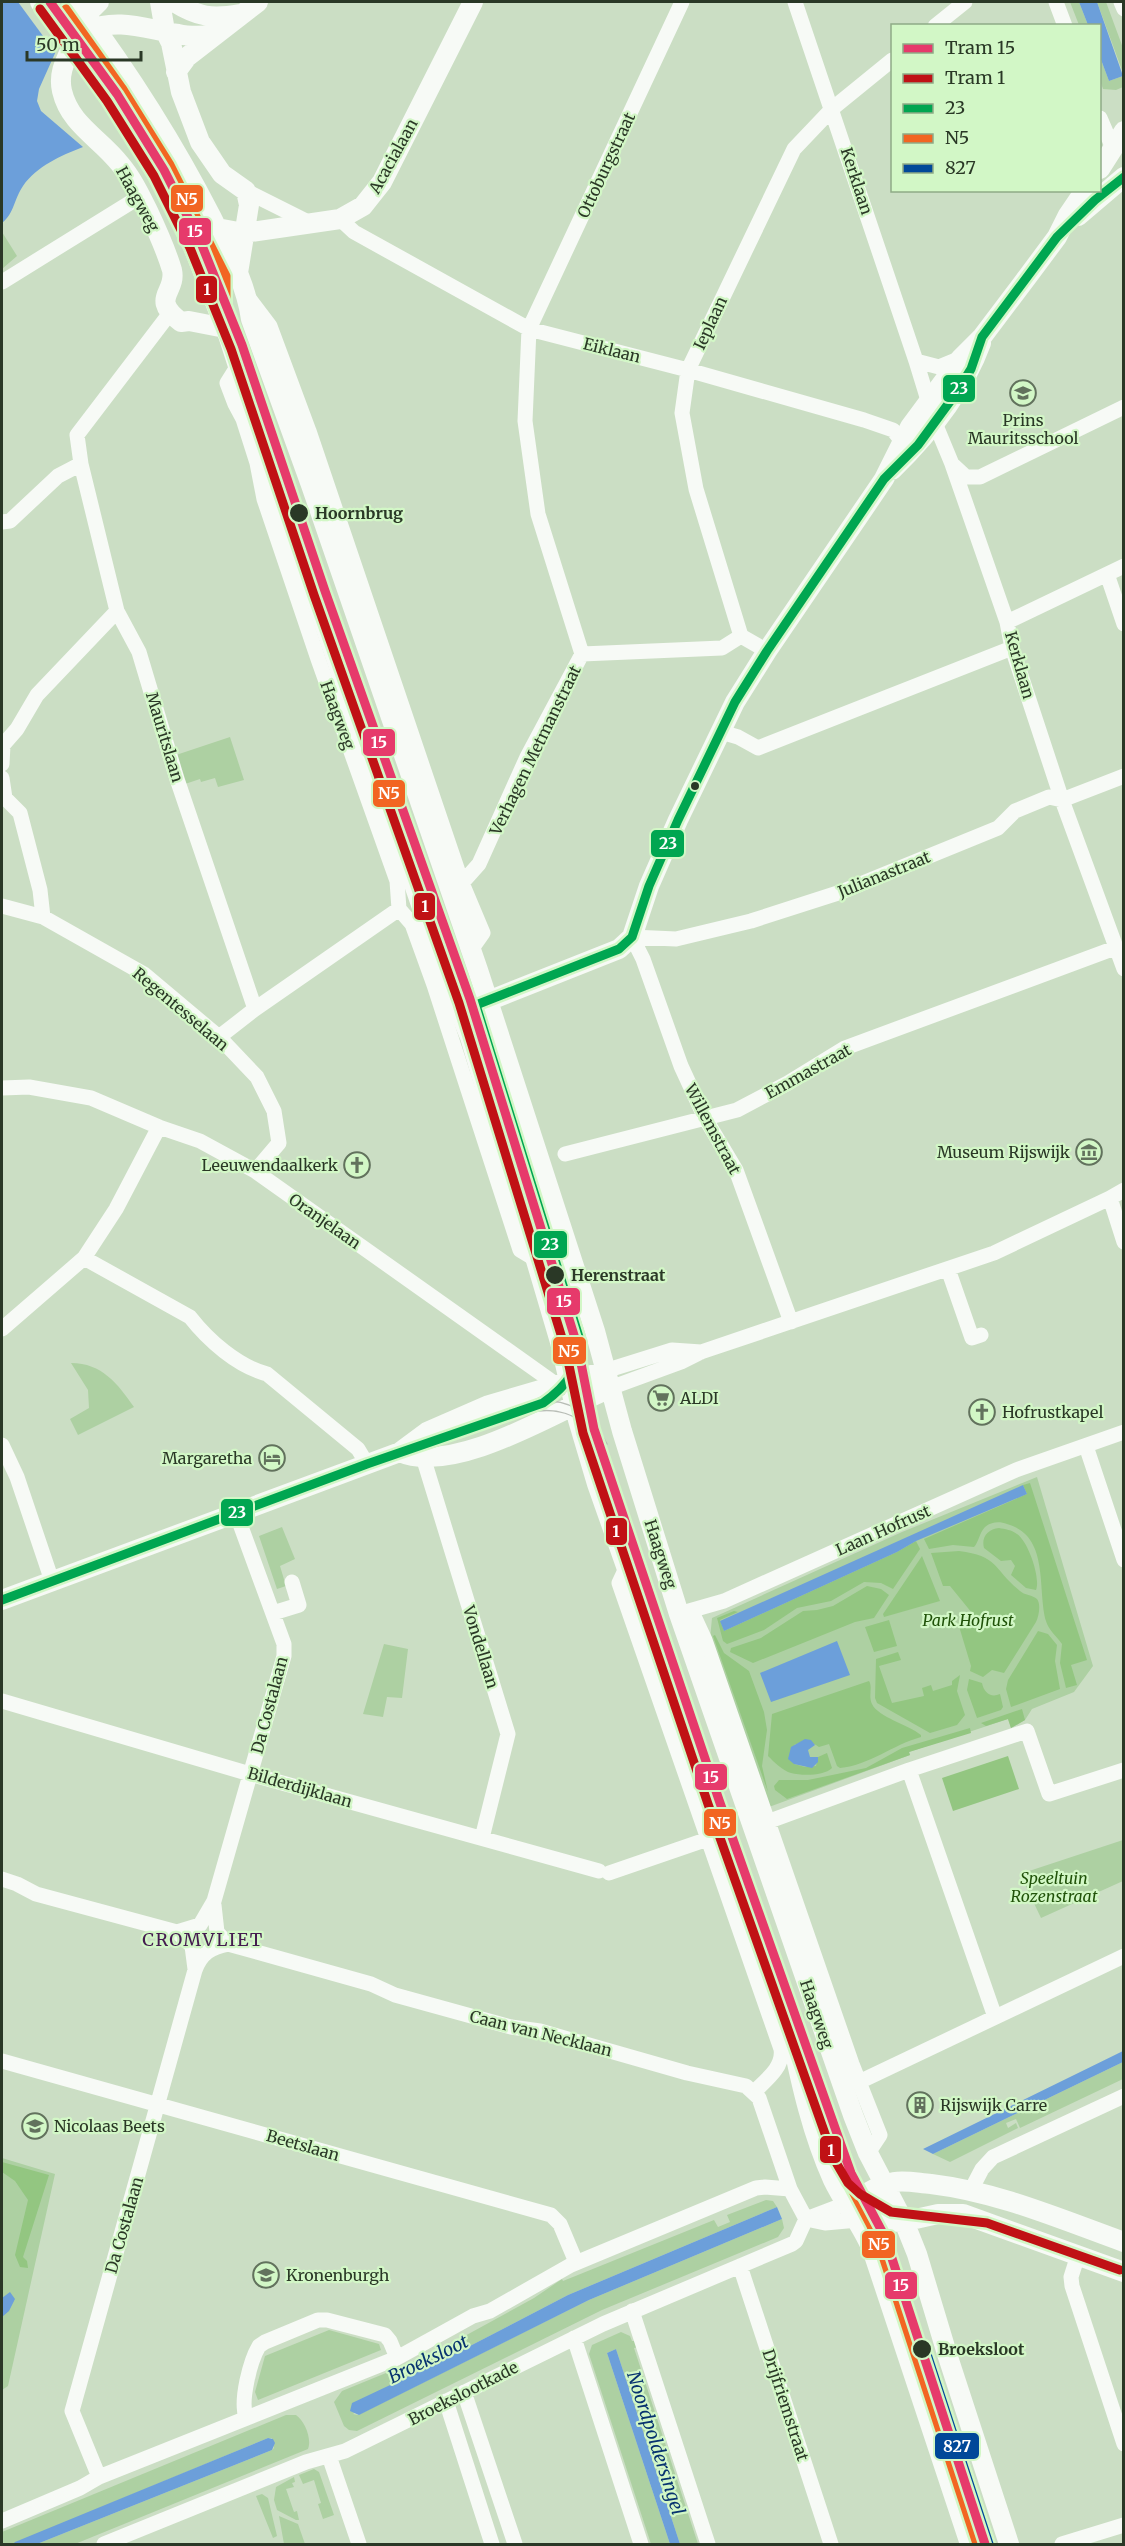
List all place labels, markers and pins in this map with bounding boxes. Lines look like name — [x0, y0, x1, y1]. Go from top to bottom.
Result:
school or university icon: Prins Mauritsschool — [1008, 378, 1038, 408]
place label: Prins Mauritsschool — [968, 410, 1078, 448]
marker: Hoornbrug — [288, 502, 310, 524]
place label: Hoornbrug — [315, 503, 403, 523]
unlabelled marker — [689, 780, 701, 792]
museum icon: Museum Rijswijk — [1074, 1137, 1104, 1167]
place label: Museum Rijswijk — [937, 1142, 1071, 1162]
church icon: Leeuwendaalkerk — [342, 1150, 372, 1180]
place label: Leeuwendaalkerk — [201, 1155, 339, 1175]
marker: Herenstraat — [544, 1264, 566, 1286]
place label: Herenstraat — [571, 1265, 666, 1285]
supermarket icon: ALDI — [646, 1383, 676, 1413]
place label: ALDI — [679, 1388, 719, 1408]
church icon: Hofrustkapel — [967, 1397, 997, 1427]
place label: Hofrustkapel — [1002, 1402, 1103, 1422]
hotel icon: Margaretha — [257, 1443, 287, 1473]
place label: Margaretha — [162, 1448, 252, 1468]
building icon: Rijswijk Carre — [905, 2090, 935, 2120]
place label: Rijswijk Carre — [940, 2095, 1047, 2115]
school or university icon: Nicolaas Beets — [20, 2111, 50, 2141]
place label: Nicolaas Beets — [54, 2116, 165, 2136]
school or university icon: Kronenburgh — [251, 2260, 281, 2290]
place label: Kronenburgh — [286, 2265, 390, 2285]
marker: Broeksloot — [911, 2338, 933, 2360]
place label: Broeksloot — [938, 2339, 1025, 2359]

